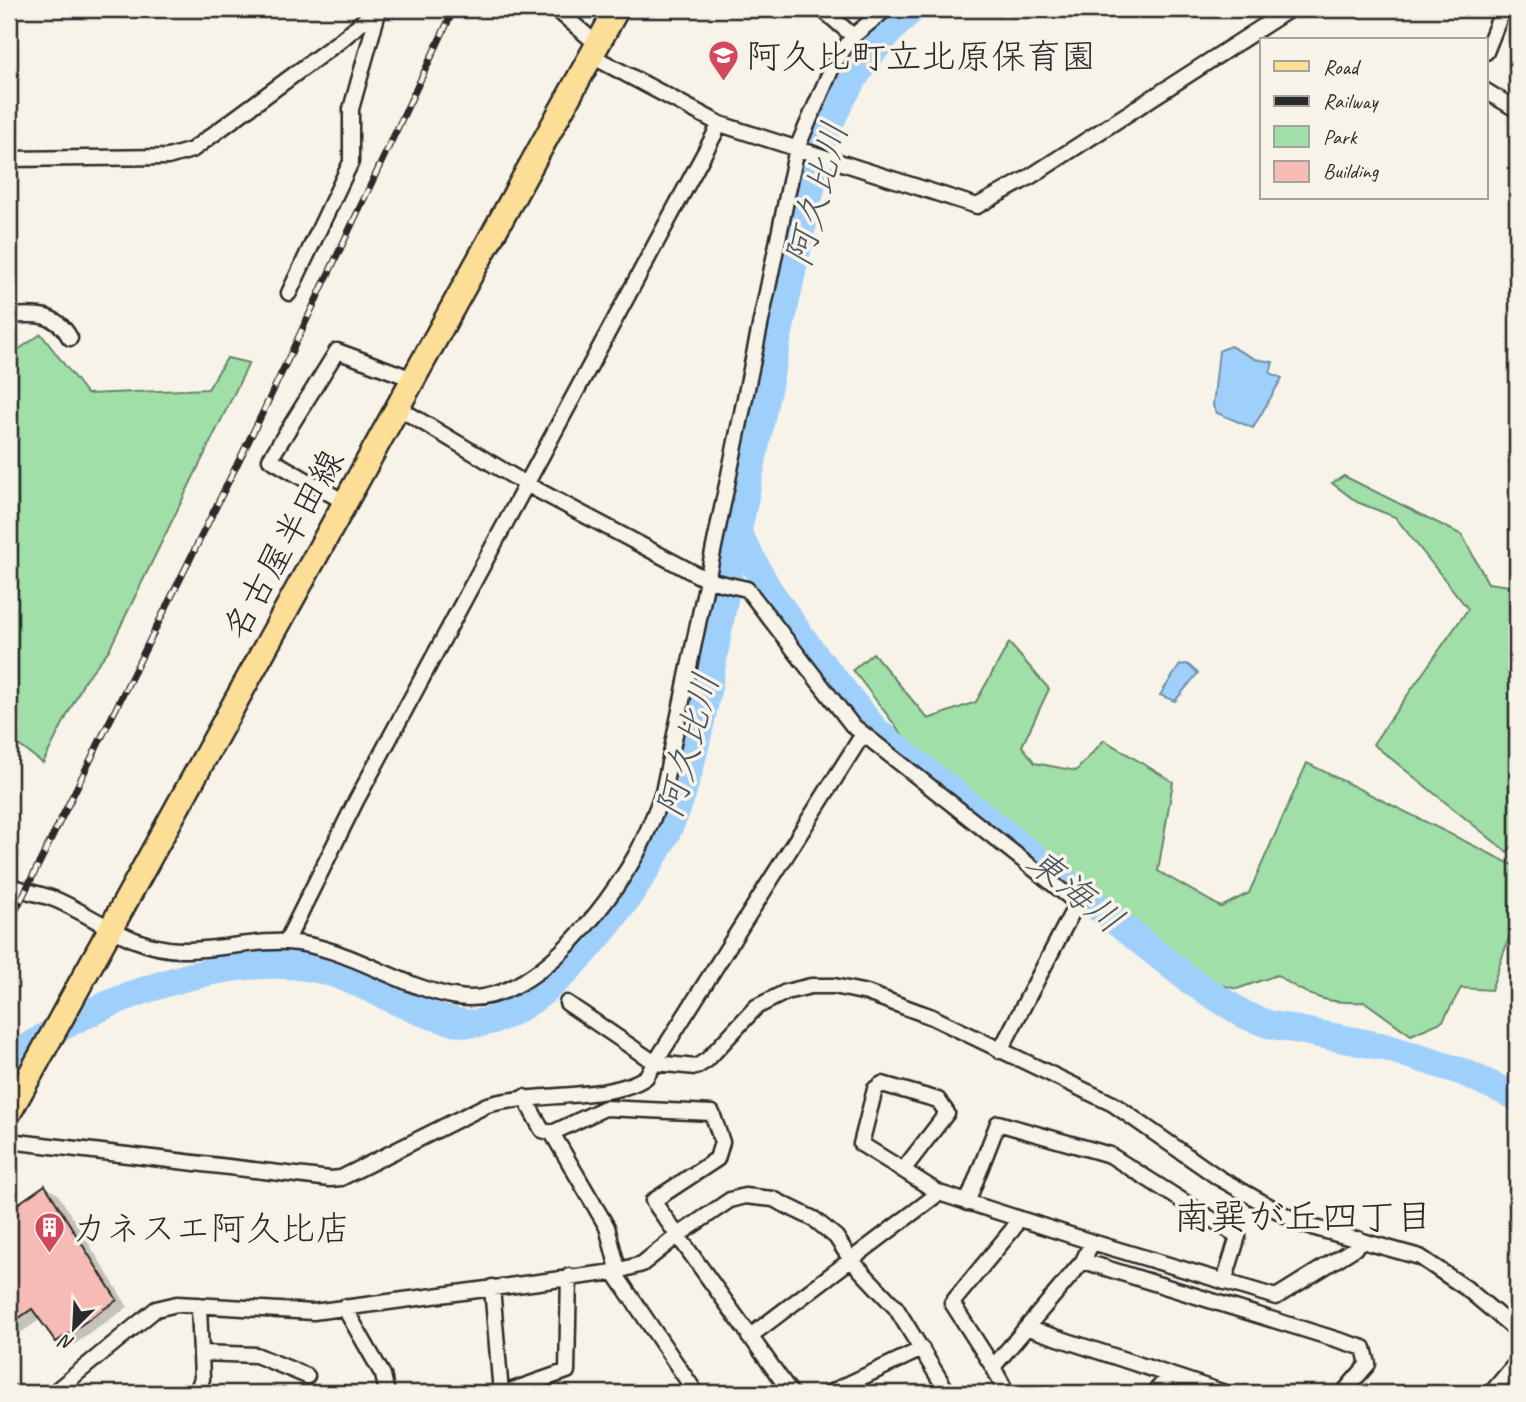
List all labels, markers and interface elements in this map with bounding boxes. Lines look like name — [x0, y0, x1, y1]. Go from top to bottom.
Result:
place label: 阿久比町立北原保育園 — [746, 34, 1096, 79]
legend — [1260, 38, 1488, 200]
school or university icon: 阿久比町立北原保育園 — [706, 39, 740, 83]
text: Road — [1323, 54, 1362, 80]
text: Railway — [1323, 88, 1379, 114]
water label: 阿久比川 — [775, 117, 858, 272]
text: Park — [1323, 124, 1358, 150]
text: Building — [1323, 158, 1380, 184]
street label: 名古屋半田線 — [213, 441, 354, 647]
water label: 阿久比川 — [646, 668, 729, 823]
water label: 東海川 — [1018, 837, 1134, 944]
district label: 南巽が丘四丁目 — [1174, 1193, 1433, 1240]
place label: カネスエ阿久比店 — [72, 1206, 351, 1251]
building icon: カネスエ阿久比店 — [32, 1211, 66, 1255]
north arrow — [38, 1294, 108, 1364]
text: N — [54, 1328, 78, 1356]

